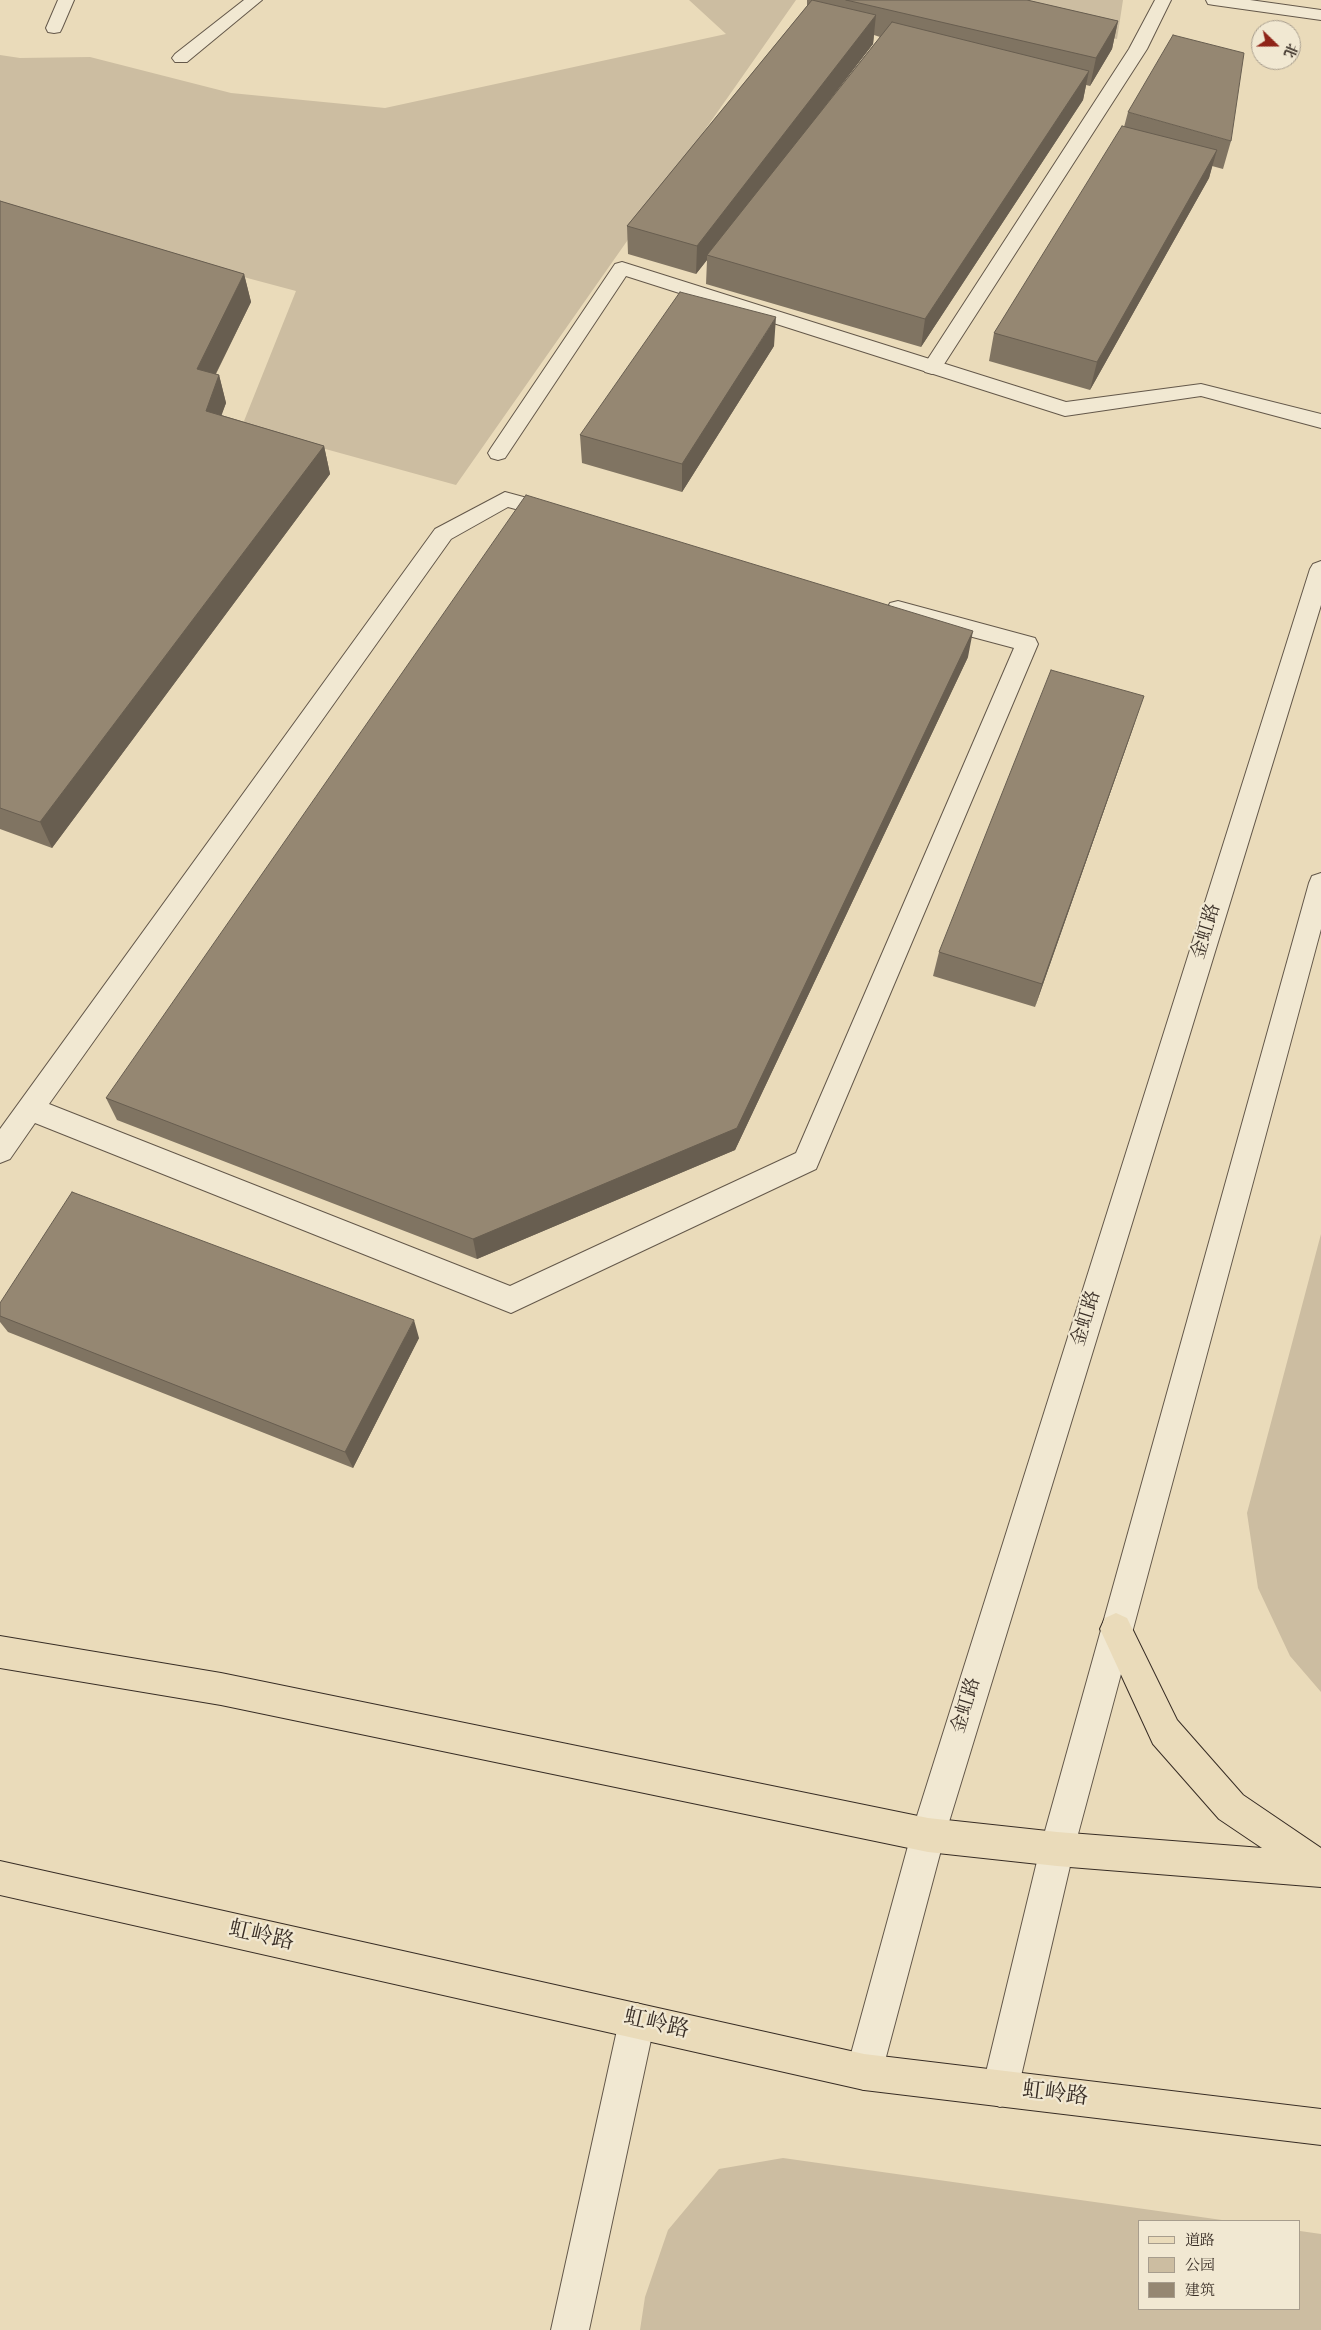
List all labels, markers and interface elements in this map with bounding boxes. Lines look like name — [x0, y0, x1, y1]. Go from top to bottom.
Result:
north arrow — [1251, 20, 1301, 70]
text: 北 — [1277, 40, 1301, 60]
street label: 金虹路 — [1189, 901, 1227, 963]
street label: 金虹路 — [1069, 1288, 1107, 1350]
street label: 金虹路 — [949, 1675, 987, 1737]
street label: 虹岭路 — [226, 1918, 296, 1958]
street label: 虹岭路 — [621, 2006, 691, 2046]
street label: 虹岭路 — [1021, 2079, 1089, 2113]
legend — [1138, 2220, 1301, 2310]
text: 道路 — [1185, 2231, 1215, 2252]
text: 公园 — [1185, 2256, 1215, 2277]
text: 建筑 — [1185, 2281, 1215, 2302]

